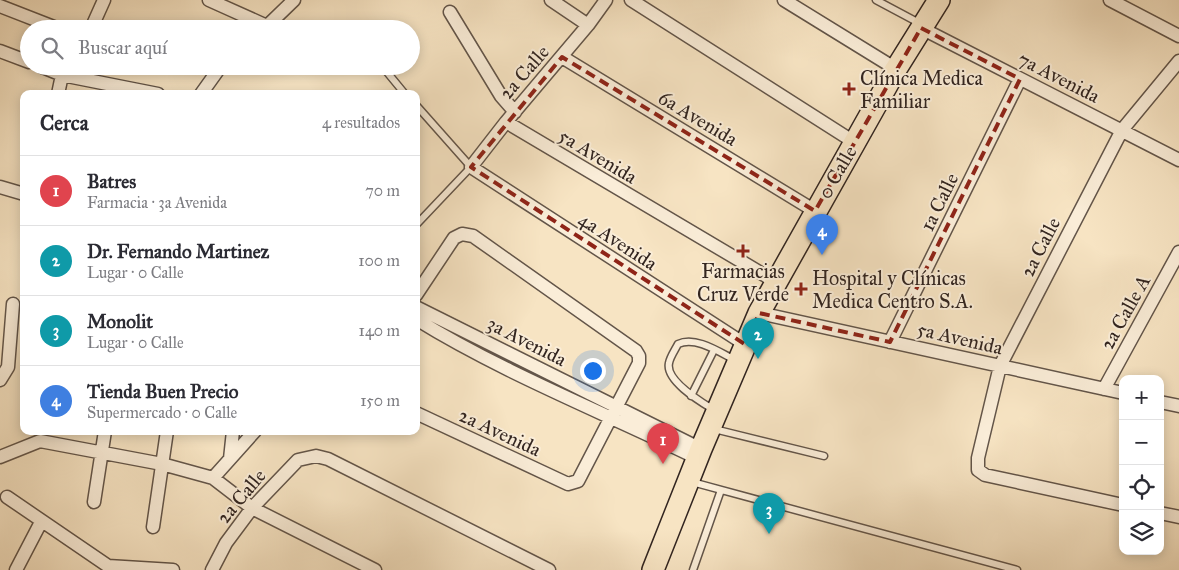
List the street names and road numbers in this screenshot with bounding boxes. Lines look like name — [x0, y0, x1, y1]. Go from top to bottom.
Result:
street label: 2a Calle — [494, 40, 554, 104]
street label: 7a Avenida — [1014, 46, 1104, 108]
street label: 6a Avenida — [654, 85, 742, 151]
street label: 5a Avenida — [554, 123, 642, 189]
street label: 0 Calle — [812, 141, 862, 203]
street label: 1a Calle — [915, 169, 963, 235]
street label: 4a Avenida — [574, 207, 662, 276]
street label: 2a Calle — [1015, 213, 1065, 281]
street label: 2a Calle A — [1095, 270, 1156, 353]
street label: 3a Avenida — [483, 311, 571, 371]
street label: 5a Avenida — [915, 317, 1006, 360]
street label: 2a Avenida — [455, 403, 545, 462]
street label: 2a Calle — [211, 464, 271, 528]

